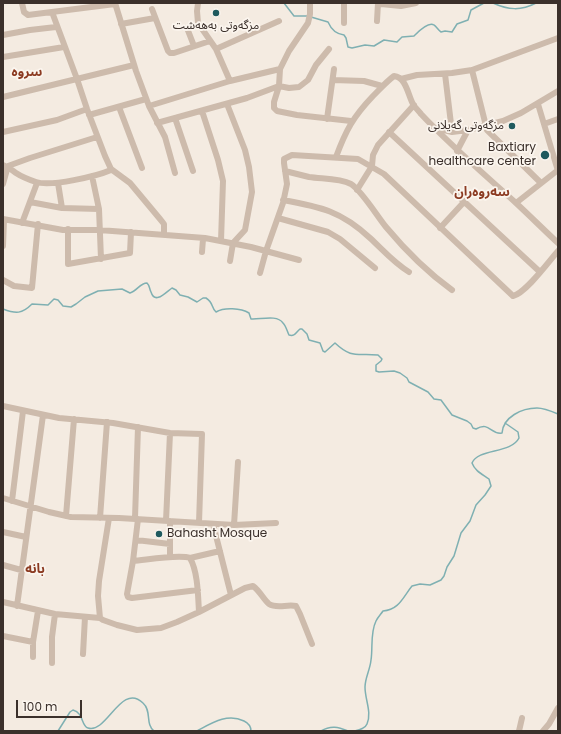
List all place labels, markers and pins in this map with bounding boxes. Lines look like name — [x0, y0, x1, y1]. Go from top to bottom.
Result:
marker: مزگەوتی بەهەشت — [211, 8, 221, 18]
place label: مزگەوتی بەهەشت — [173, 19, 259, 33]
place label: مزگەوتی گەیلانی — [428, 119, 504, 133]
marker: مزگەوتی گەیلانی — [507, 121, 517, 131]
place label: Baxtiary healthcare center — [429, 141, 536, 169]
marker: Baxtiary healthcare center — [539, 149, 551, 161]
place label: Bahasht Mosque — [167, 527, 267, 541]
marker: Bahasht Mosque — [154, 529, 164, 539]

